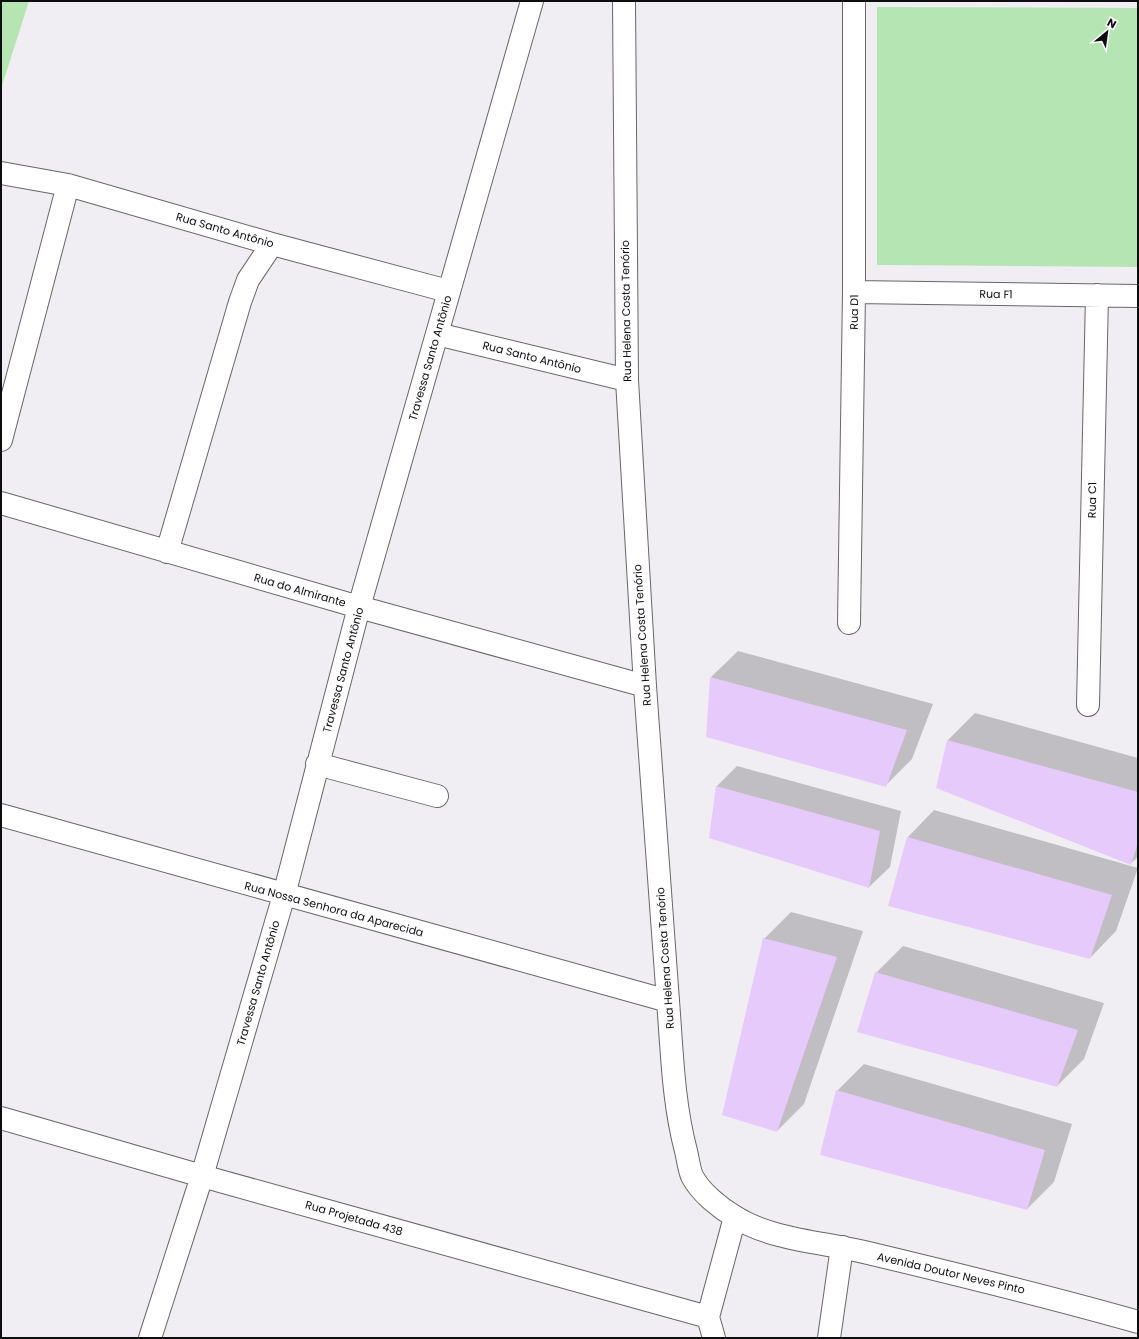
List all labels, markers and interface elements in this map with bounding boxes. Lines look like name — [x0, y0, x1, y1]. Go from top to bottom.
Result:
north arrow — [1087, 12, 1127, 52]
text: N — [1104, 14, 1119, 32]
street label: Rua Santo Antônio — [174, 208, 276, 252]
street label: Rua Helena Costa Tenório — [617, 240, 635, 382]
street label: Rua F1 — [979, 286, 1013, 302]
street label: Travessa Santo Antônio — [404, 294, 456, 422]
street label: Rua D1 — [846, 294, 862, 330]
street label: Rua Santo Antônio — [481, 337, 583, 377]
street label: Rua C1 — [1084, 482, 1100, 518]
street label: Rua Helena Costa Tenório — [629, 564, 655, 706]
street label: Rua do Almirante — [252, 569, 348, 611]
street label: Travessa Santo Antônio — [319, 605, 367, 735]
street label: Rua Nossa Senhora da Aparecida — [243, 877, 425, 941]
street label: Rua Helena Costa Tenório — [652, 887, 678, 1029]
street label: Travessa Santo Antônio — [232, 919, 284, 1047]
street label: Rua Projetada 438 — [303, 1196, 405, 1240]
street label: Avenida Doutor Neves Pinto — [875, 1248, 1027, 1298]

